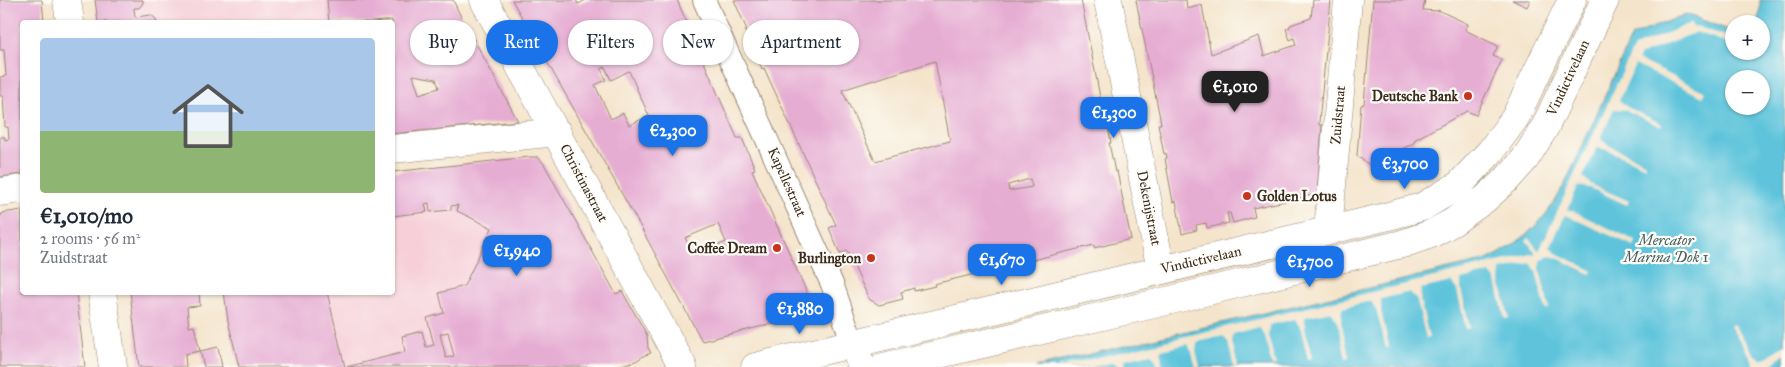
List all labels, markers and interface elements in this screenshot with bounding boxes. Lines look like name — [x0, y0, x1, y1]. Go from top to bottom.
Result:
map controls — [1725, 15, 1770, 115]
button: + — [1725, 15, 1770, 60]
chip: Buy — [410, 20, 476, 65]
chip: Rent — [486, 20, 558, 65]
chip: Filters — [568, 20, 653, 65]
chip: New — [663, 20, 733, 65]
chip: Apartment — [743, 20, 859, 65]
street label: Vindictivelaan — [1543, 37, 1593, 120]
pin: €1,010 — [1194, 70, 1276, 113]
button: − — [1725, 70, 1770, 115]
icon: home — [163, 71, 253, 161]
text: €1,010 — [1213, 77, 1257, 96]
street label: Zuidstraat — [1327, 85, 1349, 145]
place label: Deutsche Bank — [1372, 88, 1458, 105]
marker: Deutsche Bank — [1462, 90, 1474, 102]
pin: €1,300 — [1073, 96, 1155, 139]
text: €1,300 — [1091, 103, 1137, 122]
pin: €2,300 — [632, 114, 714, 157]
text: €2,300 — [649, 121, 697, 140]
street label: Christinastraat — [556, 141, 612, 225]
street label: Kapellestraat — [764, 145, 810, 219]
pin: €3,700 — [1364, 148, 1446, 190]
text: €3,700 — [1382, 154, 1428, 173]
street label: Dekenijstraat — [1133, 169, 1165, 247]
place label: Golden Lotus — [1257, 188, 1337, 205]
marker: Golden Lotus — [1241, 190, 1253, 202]
text: €1,010/mo — [40, 203, 133, 229]
text: 2 rooms · 56 m² — [40, 229, 140, 248]
water label: Mercator Marina Dok 1 — [1621, 231, 1709, 266]
pin: €1,940 — [476, 234, 558, 277]
place label: Coffee Dream — [688, 240, 767, 257]
text: €1,940 — [494, 241, 540, 260]
marker: Coffee Dream — [771, 242, 783, 254]
street label: Vindictivelaan — [1158, 242, 1243, 278]
pin: €1,670 — [961, 244, 1043, 286]
pin: €1,700 — [1269, 246, 1351, 288]
text: Zuidstraat — [40, 248, 108, 267]
place label: Burlington — [798, 250, 861, 268]
text: €1,670 — [979, 250, 1025, 269]
marker: Burlington — [865, 252, 877, 264]
text: €1,700 — [1287, 252, 1333, 271]
pin: €1,880 — [759, 292, 841, 335]
text: €1,880 — [777, 299, 823, 318]

